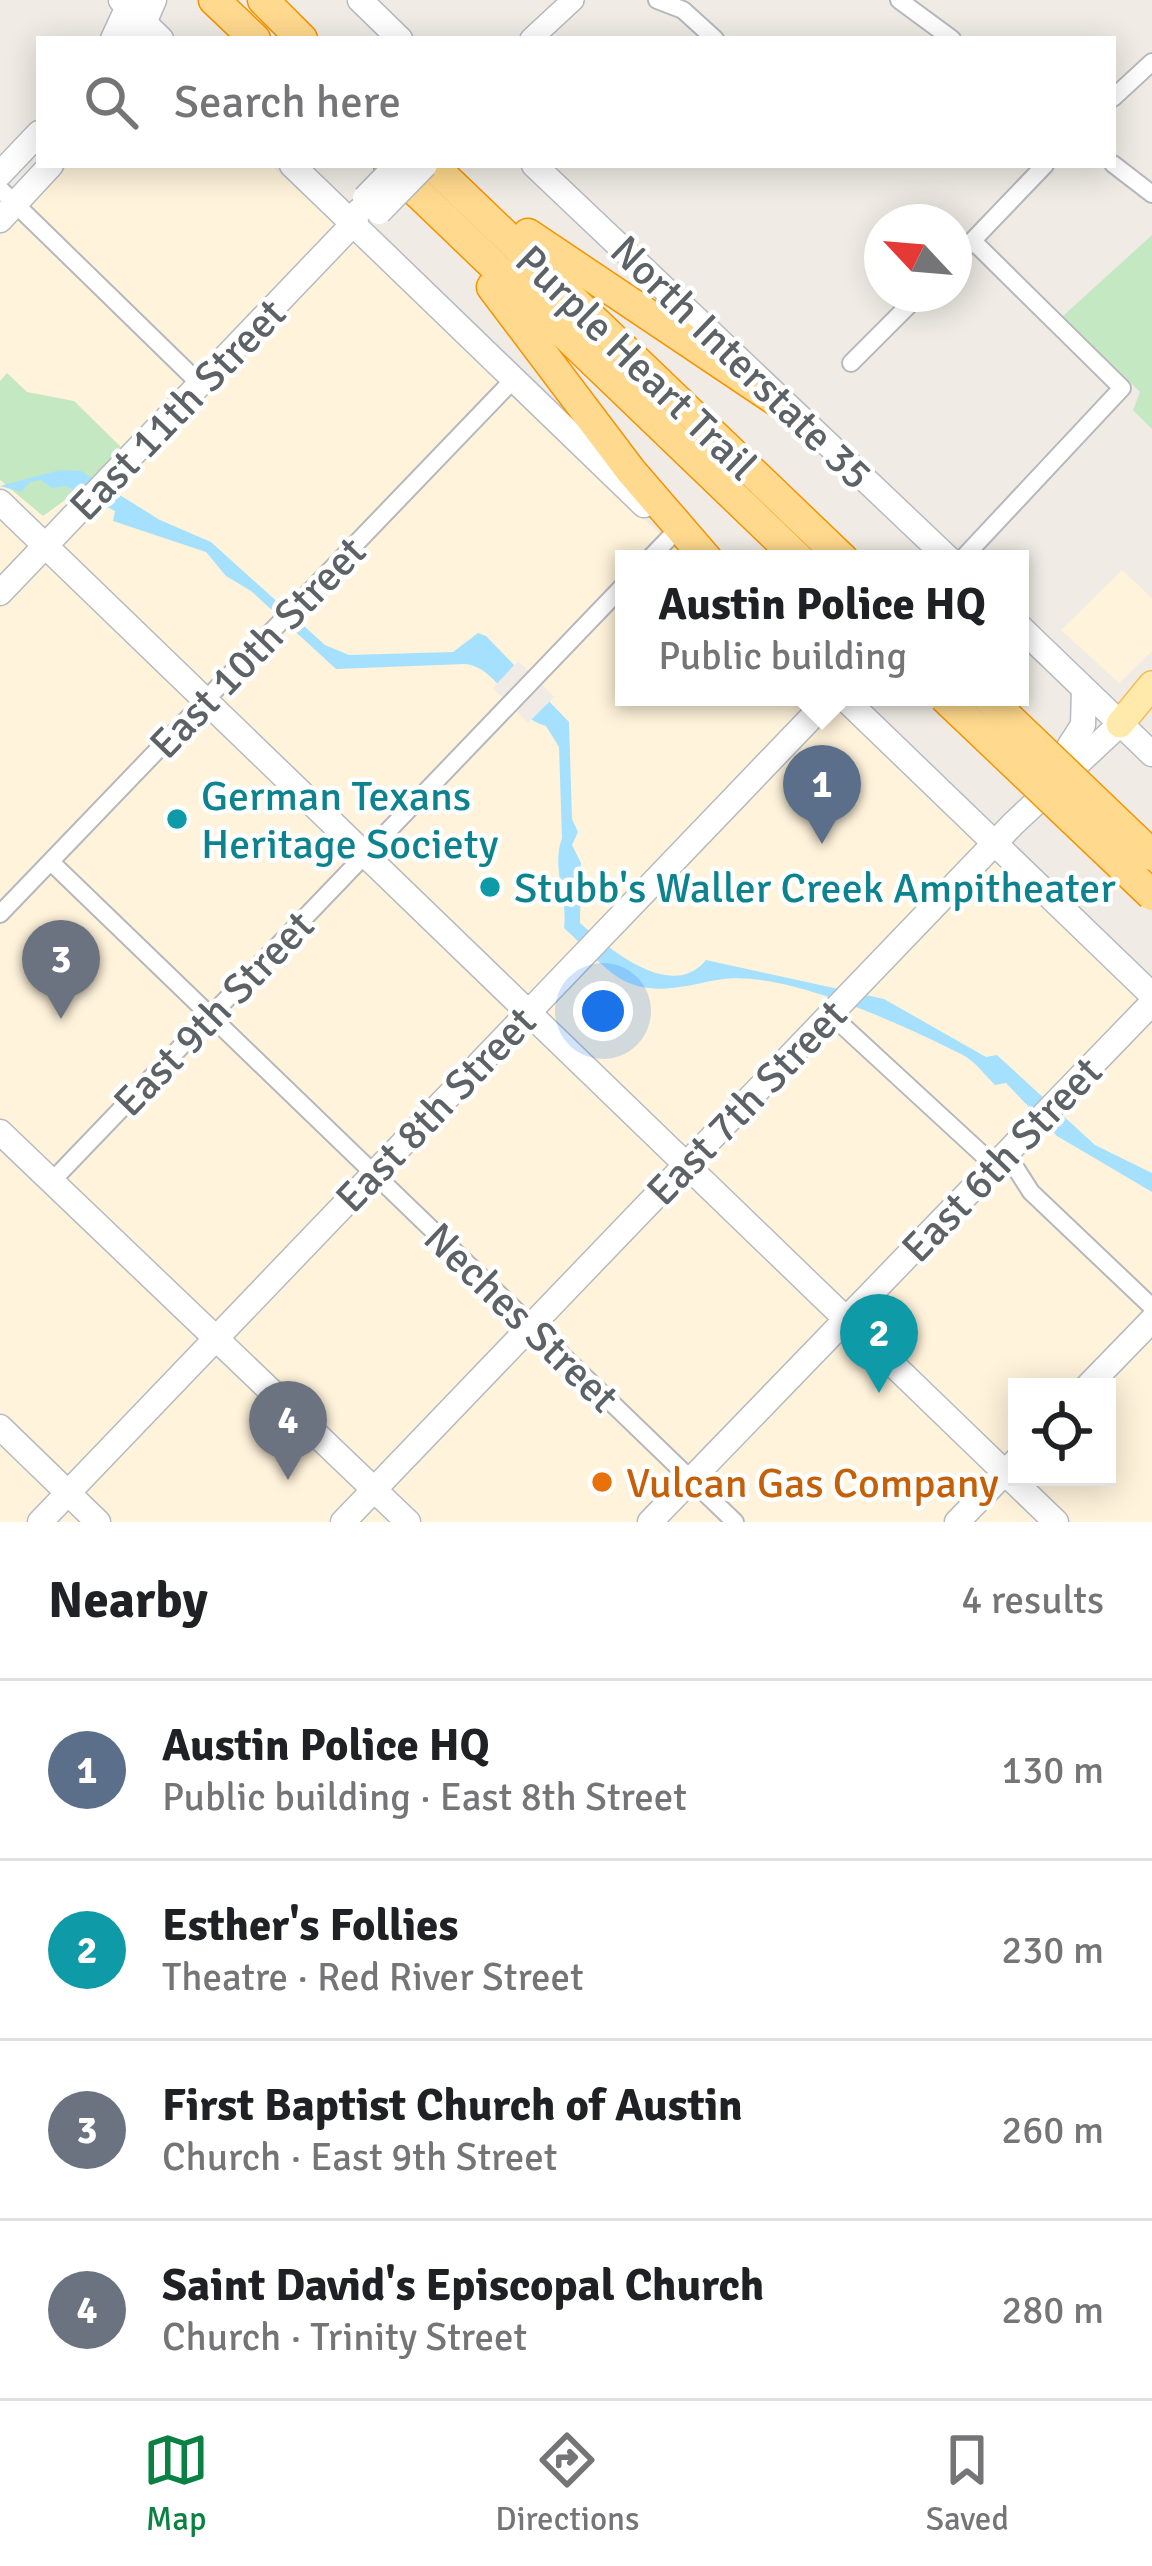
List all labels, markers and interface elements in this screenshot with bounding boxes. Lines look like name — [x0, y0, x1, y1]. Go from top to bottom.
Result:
search box — [36, 36, 1116, 168]
icon: search — [78, 69, 144, 135]
text: Search here — [174, 75, 401, 130]
north arrow — [864, 204, 972, 312]
street label: North Interstate 35 — [600, 225, 882, 501]
street label: Purple Heart Trail — [505, 235, 767, 491]
street label: East 11th Street — [59, 288, 297, 532]
street label: East 10th Street — [139, 526, 377, 770]
popup — [615, 550, 1029, 706]
text: Austin Police HQ — [658, 577, 986, 632]
text: Public building — [658, 632, 907, 680]
pin: 1 — [783, 745, 861, 844]
place label: German Texans Heritage Society — [201, 771, 499, 870]
marker: German Texans Heritage Society — [164, 806, 190, 832]
place label: Stubb's Waller Creek Ampitheater — [514, 863, 1116, 914]
marker: Stubb's Waller Creek Ampitheater — [477, 874, 503, 900]
street label: East 9th Street — [103, 901, 325, 1127]
pin: 3 — [22, 920, 100, 1019]
your location — [573, 981, 633, 1041]
street label: East 7th Street — [636, 990, 858, 1216]
street label: East 8th Street — [325, 997, 547, 1223]
street label: East 6th Street — [891, 1047, 1113, 1273]
street label: Neches Street — [413, 1213, 629, 1423]
pin: 2 — [840, 1294, 918, 1393]
map controls — [1008, 1378, 1116, 1486]
button: locate — [1008, 1378, 1116, 1486]
pin: 4 — [249, 1381, 327, 1480]
place label: Vulcan Gas Company — [626, 1458, 999, 1509]
marker: Vulcan Gas Company — [589, 1469, 615, 1495]
text: Nearby — [48, 1569, 208, 1632]
text: 4 results — [961, 1576, 1104, 1624]
text: Austin Police HQ — [162, 1718, 490, 1773]
text: 1 — [76, 1746, 98, 1794]
text: 130 m — [1001, 1746, 1104, 1794]
text: Public building · East 8th Street — [162, 1773, 687, 1821]
text: Esther's Follies — [162, 1898, 458, 1953]
text: 2 — [76, 1926, 98, 1974]
text: 230 m — [1001, 1926, 1104, 1974]
text: Theatre · Red River Street — [162, 1953, 584, 2001]
text: First Baptist Church of Austin — [162, 2078, 743, 2133]
text: 3 — [76, 2106, 98, 2154]
text: 260 m — [1001, 2106, 1104, 2154]
text: Church · East 9th Street — [162, 2133, 557, 2181]
text: Saint David's Episcopal Church — [162, 2258, 764, 2313]
text: 4 — [76, 2286, 98, 2334]
text: 280 m — [1001, 2286, 1104, 2334]
text: Church · Trinity Street — [162, 2313, 527, 2361]
tab: Map — [143, 2427, 209, 2540]
tab: Directions — [495, 2427, 640, 2540]
tab: Saved — [926, 2427, 1009, 2540]

